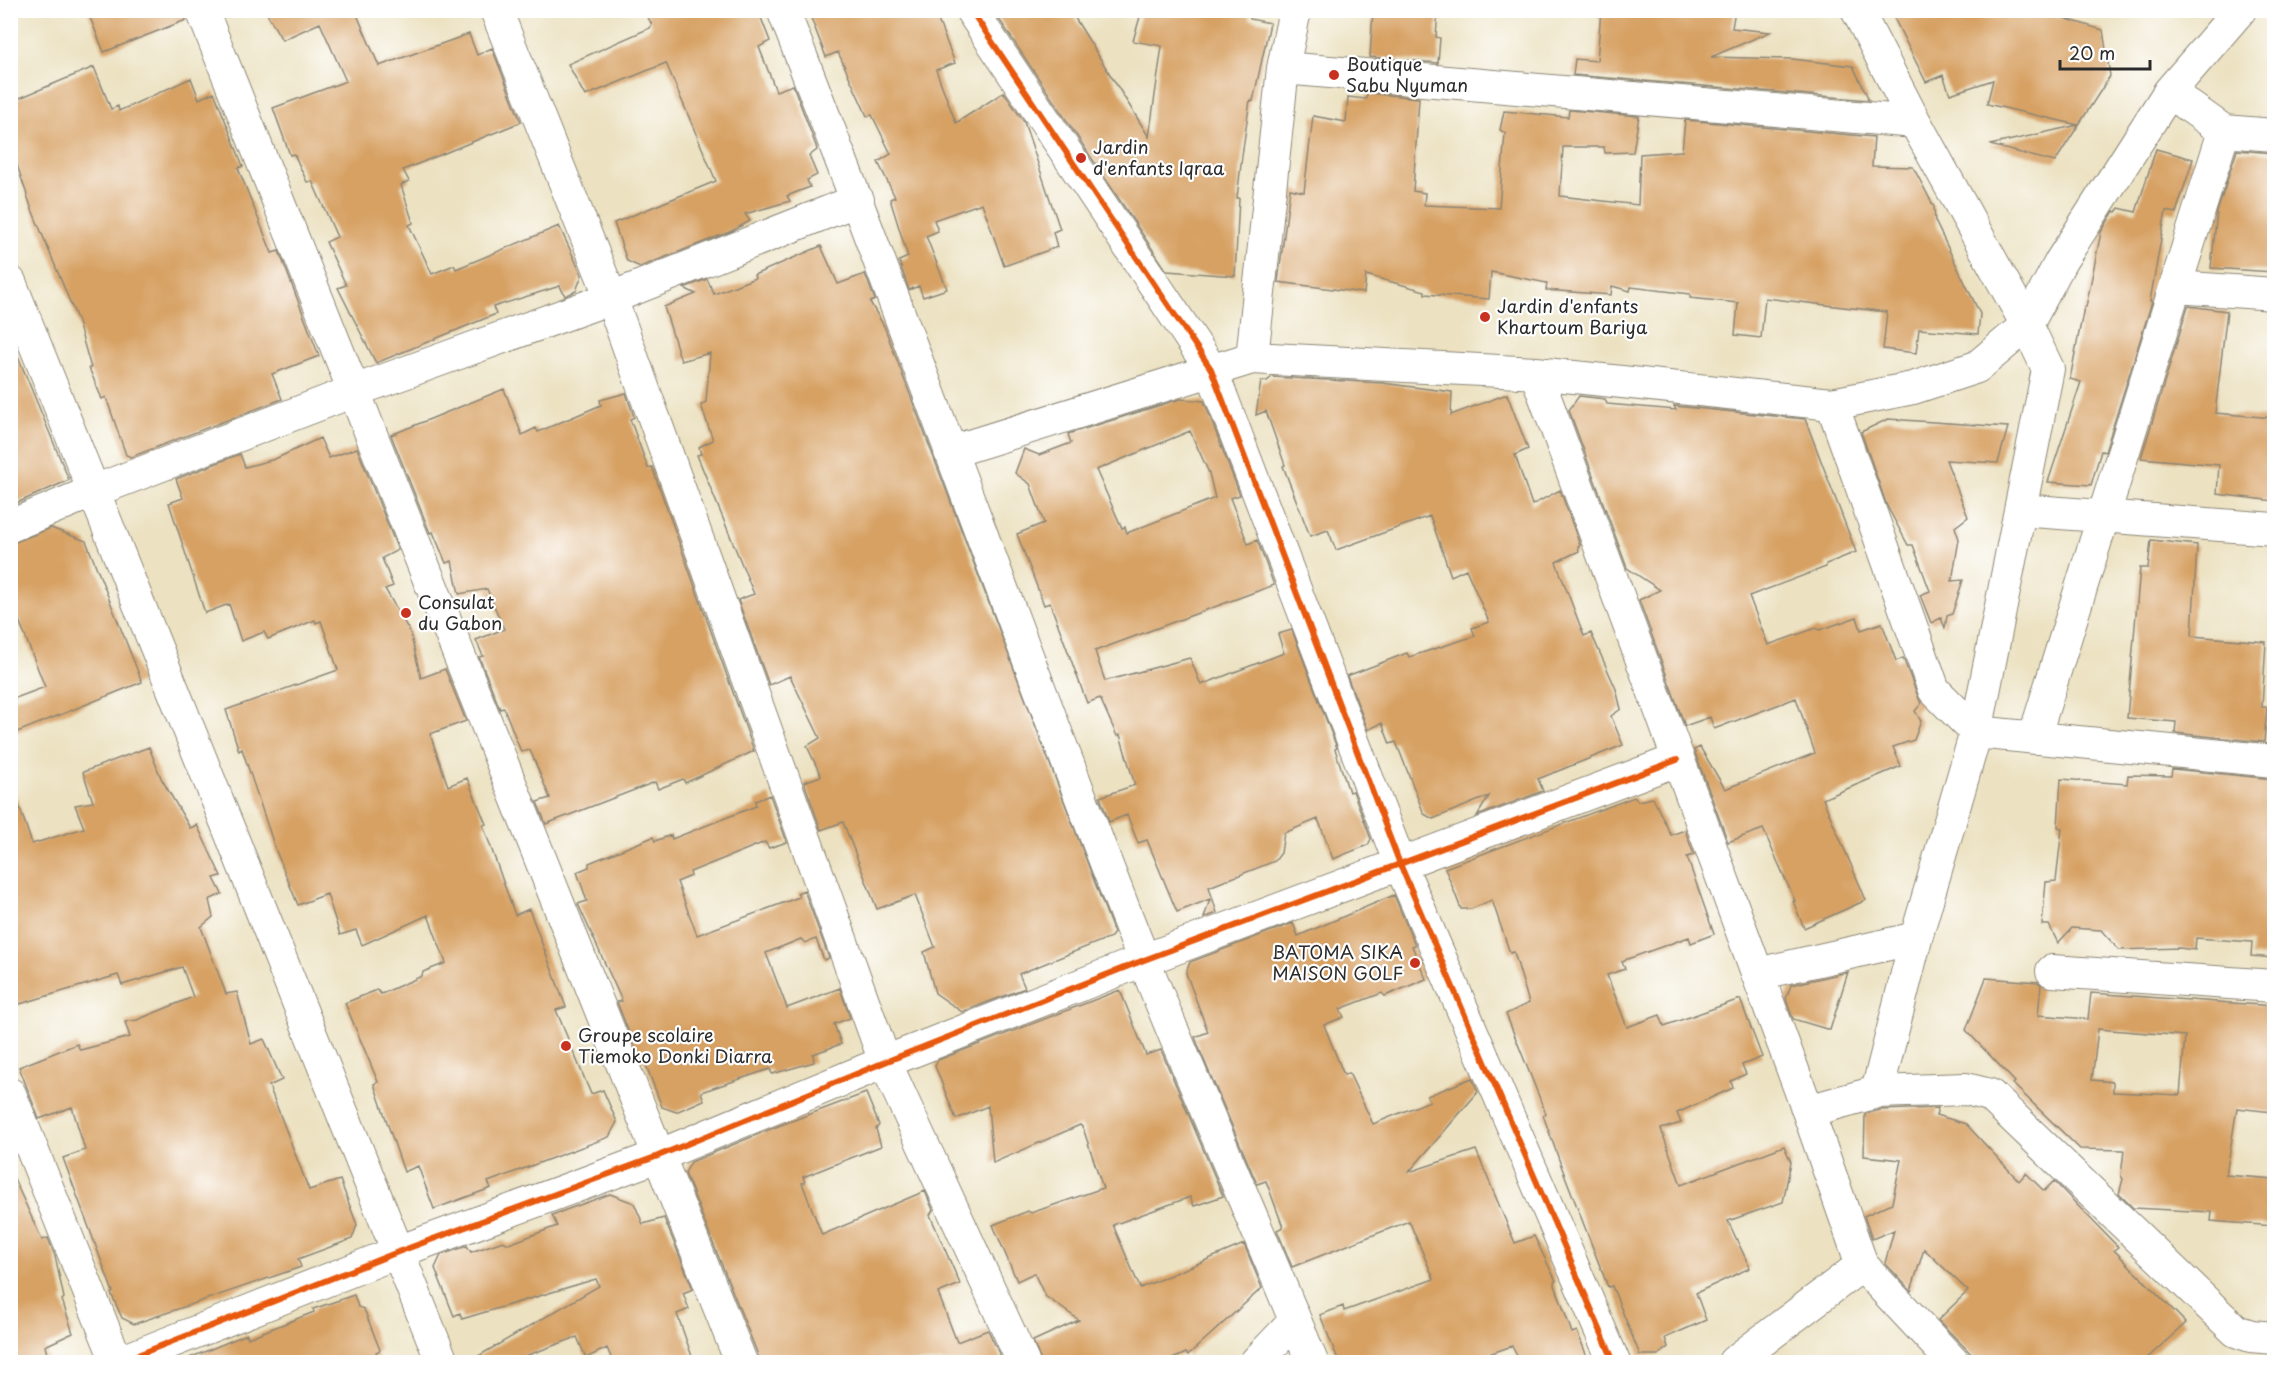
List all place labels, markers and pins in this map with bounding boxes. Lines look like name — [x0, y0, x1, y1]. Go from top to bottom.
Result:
place label: Boutique Sabu Nyuman — [1346, 50, 1468, 98]
marker: Boutique Sabu Nyuman — [1327, 68, 1341, 82]
place label: Jardin d'enfants Iqraa — [1093, 133, 1225, 181]
marker: Jardin d'enfants Iqraa — [1074, 151, 1088, 165]
place label: Jardin d'enfants Khartoum Bariya — [1497, 292, 1648, 340]
marker: Jardin d'enfants Khartoum Bariya — [1478, 310, 1492, 324]
place label: Consulat du Gabon — [418, 588, 502, 636]
marker: Consulat du Gabon — [399, 606, 413, 620]
place label: BATOMA SIKA MAISON GOLF — [1272, 938, 1403, 986]
marker: BATOMA SIKA MAISON GOLF — [1408, 956, 1422, 970]
place label: Groupe scolaire Tiemoko Donki Diarra — [578, 1021, 773, 1069]
marker: Groupe scolaire Tiemoko Donki Diarra — [559, 1039, 573, 1053]

